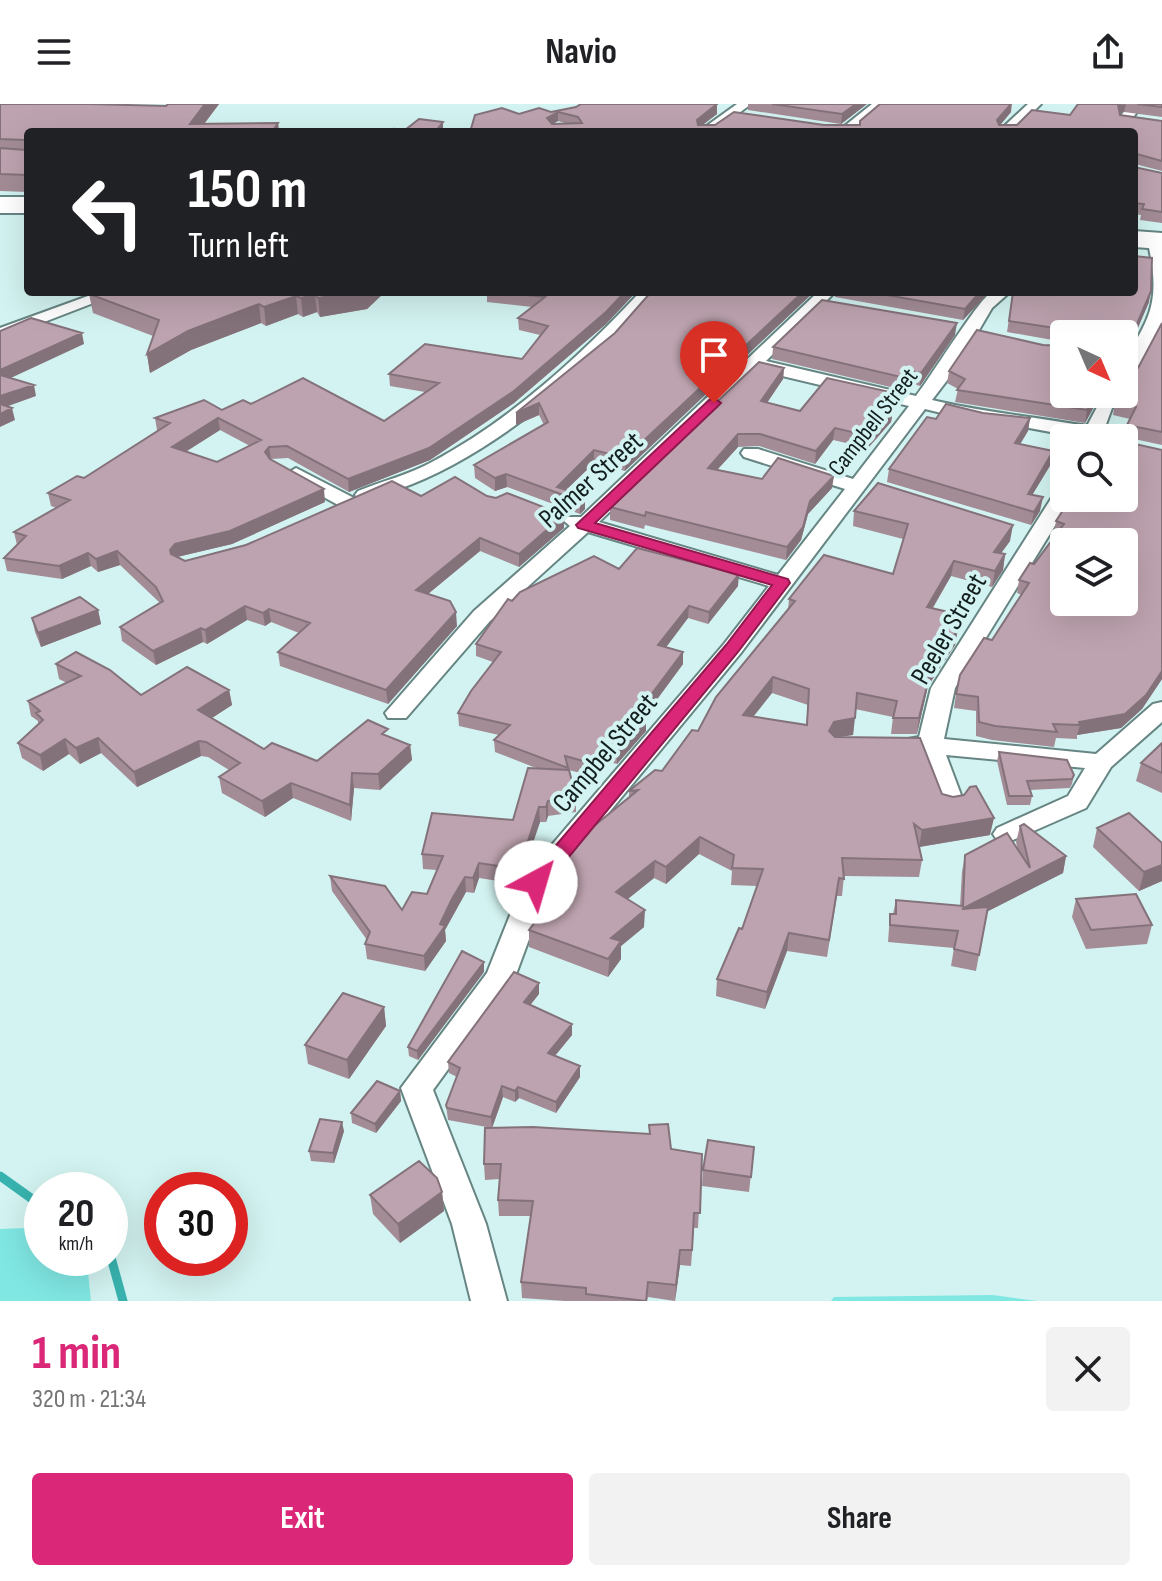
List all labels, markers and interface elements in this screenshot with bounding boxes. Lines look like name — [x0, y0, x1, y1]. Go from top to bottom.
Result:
icon: menu — [32, 30, 76, 74]
icon: share — [1086, 30, 1130, 74]
text: Navio — [545, 31, 617, 74]
text: 150 m — [188, 157, 307, 224]
icon: left — [56, 160, 160, 264]
text: Turn left — [188, 225, 289, 268]
north arrow — [1050, 320, 1138, 408]
map controls — [1050, 320, 1138, 616]
pin — [680, 321, 748, 403]
icon: arrive — [692, 333, 736, 377]
street label: Campbell Street — [822, 362, 924, 482]
button: search — [1050, 424, 1138, 512]
street label: Palmer Street — [532, 425, 650, 535]
button: layers — [1050, 528, 1138, 616]
street label: Peeler Street — [904, 568, 994, 690]
street label: Campbel Street — [546, 687, 664, 819]
position arrow — [494, 840, 578, 924]
speed limit sign: 30 — [144, 1172, 248, 1276]
text: 20 — [58, 1190, 94, 1238]
text: km/h — [59, 1232, 93, 1256]
text: 1 min — [32, 1325, 121, 1382]
button: close — [1046, 1327, 1130, 1411]
text: 320 m · 21:34 — [32, 1384, 146, 1415]
button: Exit — [32, 1473, 573, 1565]
button: Share — [589, 1473, 1130, 1565]

